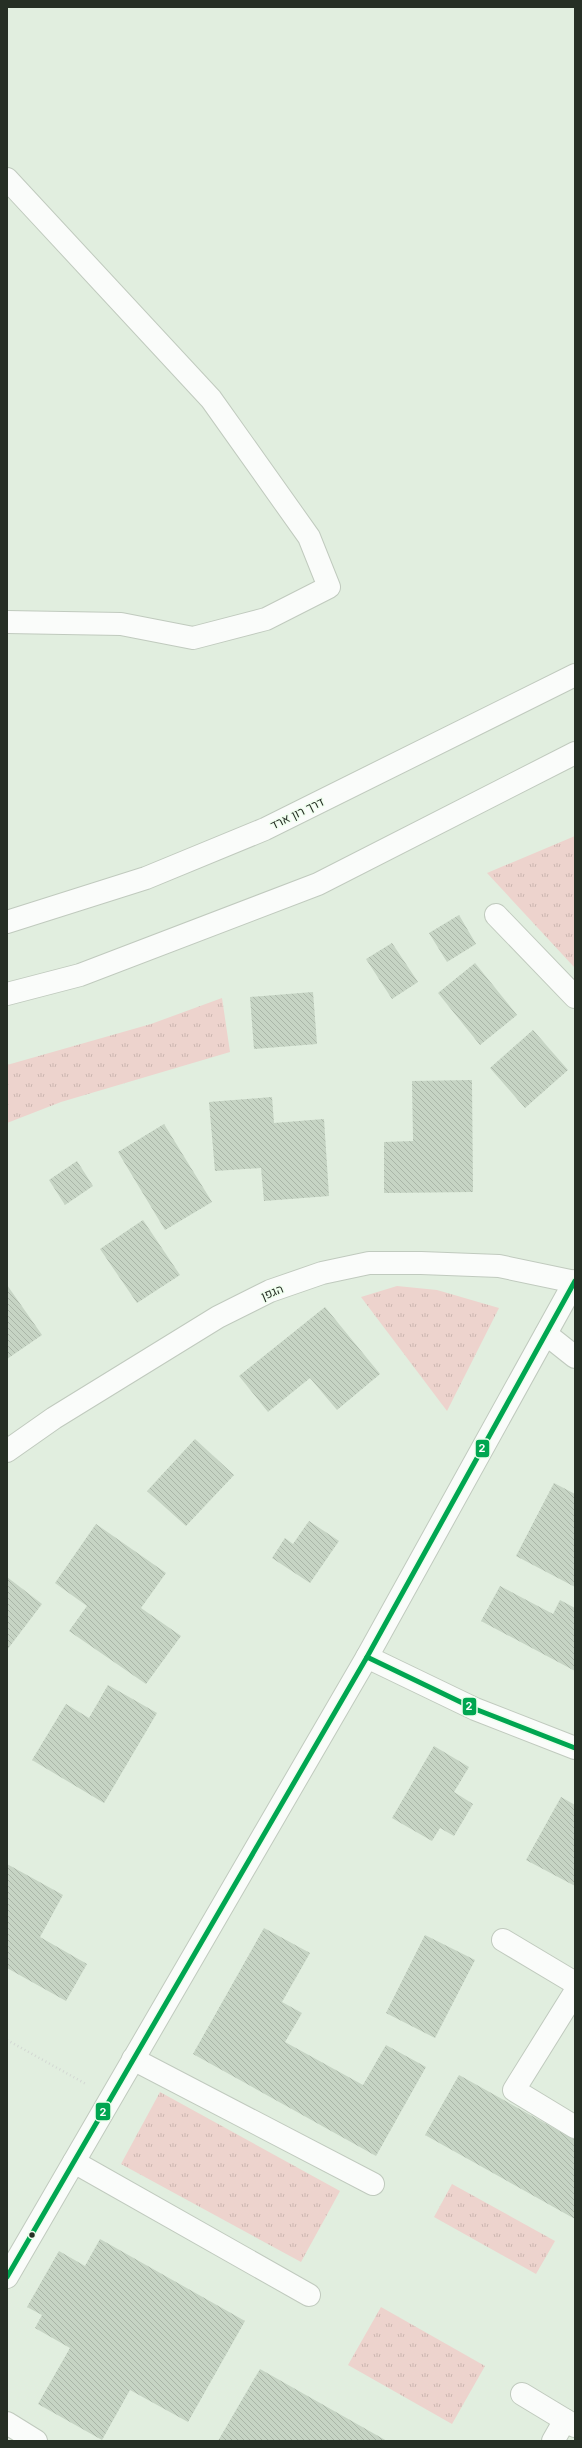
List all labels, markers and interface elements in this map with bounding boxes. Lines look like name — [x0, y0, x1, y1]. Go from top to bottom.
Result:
street label: דרך רון ארד — [268, 794, 326, 832]
street label: הגפן — [259, 1281, 285, 1303]
line badge: 2 — [475, 1439, 490, 1458]
text: 2 — [479, 1441, 486, 1455]
line badge: 2 — [462, 1697, 477, 1716]
text: 2 — [466, 1699, 473, 1713]
line badge: 2 — [95, 2102, 111, 2121]
text: 2 — [100, 2105, 107, 2119]
unlabelled marker — [27, 2230, 37, 2240]

